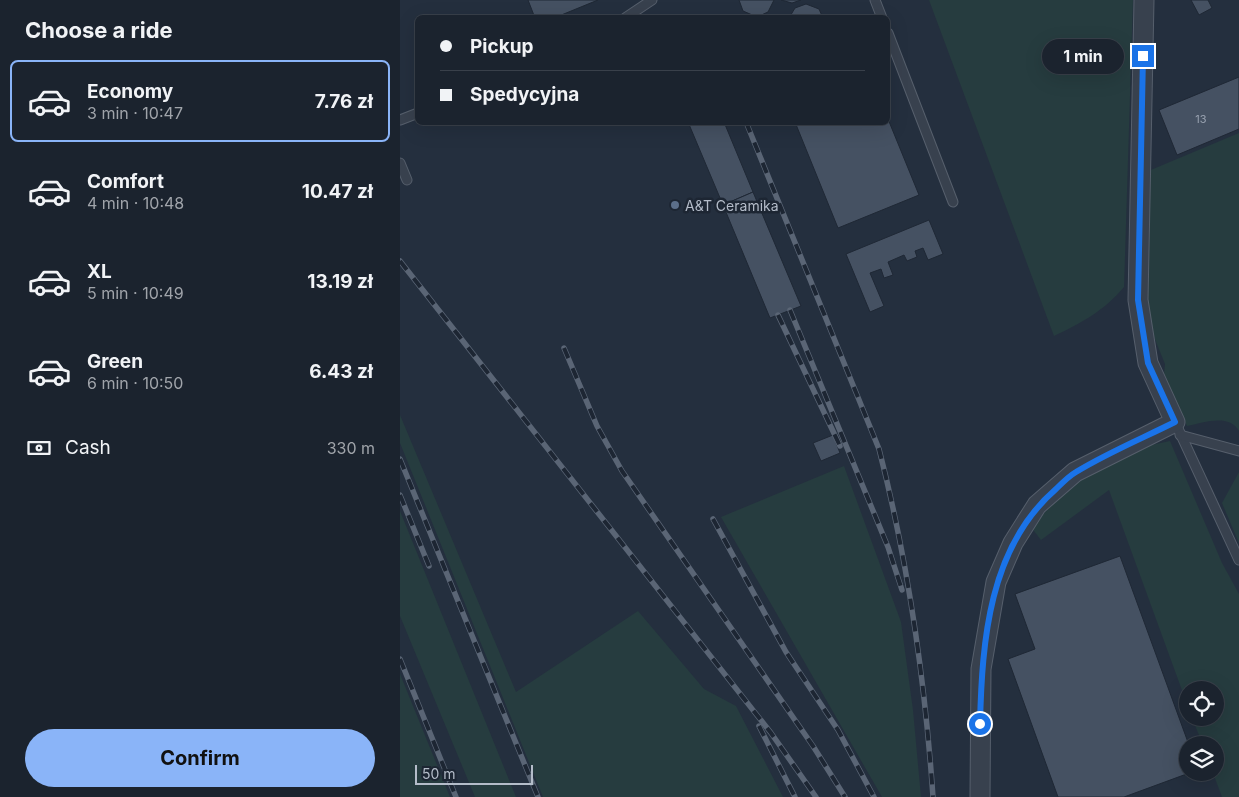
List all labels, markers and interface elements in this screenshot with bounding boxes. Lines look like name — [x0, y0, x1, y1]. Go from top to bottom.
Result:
text: Choose a ride — [25, 17, 173, 43]
text: Pickup — [470, 35, 533, 58]
callout: 1 min — [1043, 38, 1126, 74]
route end — [1132, 45, 1154, 67]
text: 1 min — [1063, 46, 1103, 66]
icon: car — [27, 79, 72, 124]
text: Economy — [87, 80, 173, 103]
text: Spedycyjna — [470, 83, 579, 106]
text: 7.76 zł — [315, 90, 373, 113]
text: 3 min · 10:47 — [87, 103, 183, 123]
house number: 13 — [1195, 112, 1207, 126]
icon: car — [27, 169, 72, 214]
text: Comfort — [87, 170, 164, 193]
text: 10.47 zł — [302, 180, 373, 203]
text: 4 min · 10:48 — [87, 193, 184, 213]
place label: A&T Ceramika — [685, 197, 779, 214]
marker: A&T Ceramika — [669, 199, 681, 211]
icon: car — [27, 259, 72, 304]
text: XL — [87, 260, 112, 283]
text: 13.19 zł — [307, 270, 373, 293]
text: 5 min · 10:49 — [87, 283, 184, 303]
icon: car — [27, 349, 72, 394]
text: Green — [87, 350, 143, 373]
text: 6.43 zł — [309, 360, 373, 383]
text: 6 min · 10:50 — [87, 373, 183, 393]
icon: cash — [25, 434, 53, 462]
text: Cash — [65, 436, 111, 459]
text: 330 m — [327, 438, 375, 458]
map controls — [1179, 681, 1224, 781]
button: locate — [1179, 681, 1224, 726]
route start — [969, 713, 991, 735]
button: Confirm — [25, 729, 375, 787]
button: layers — [1179, 736, 1224, 781]
scale bar — [415, 762, 532, 785]
text: 50 m — [422, 765, 456, 782]

